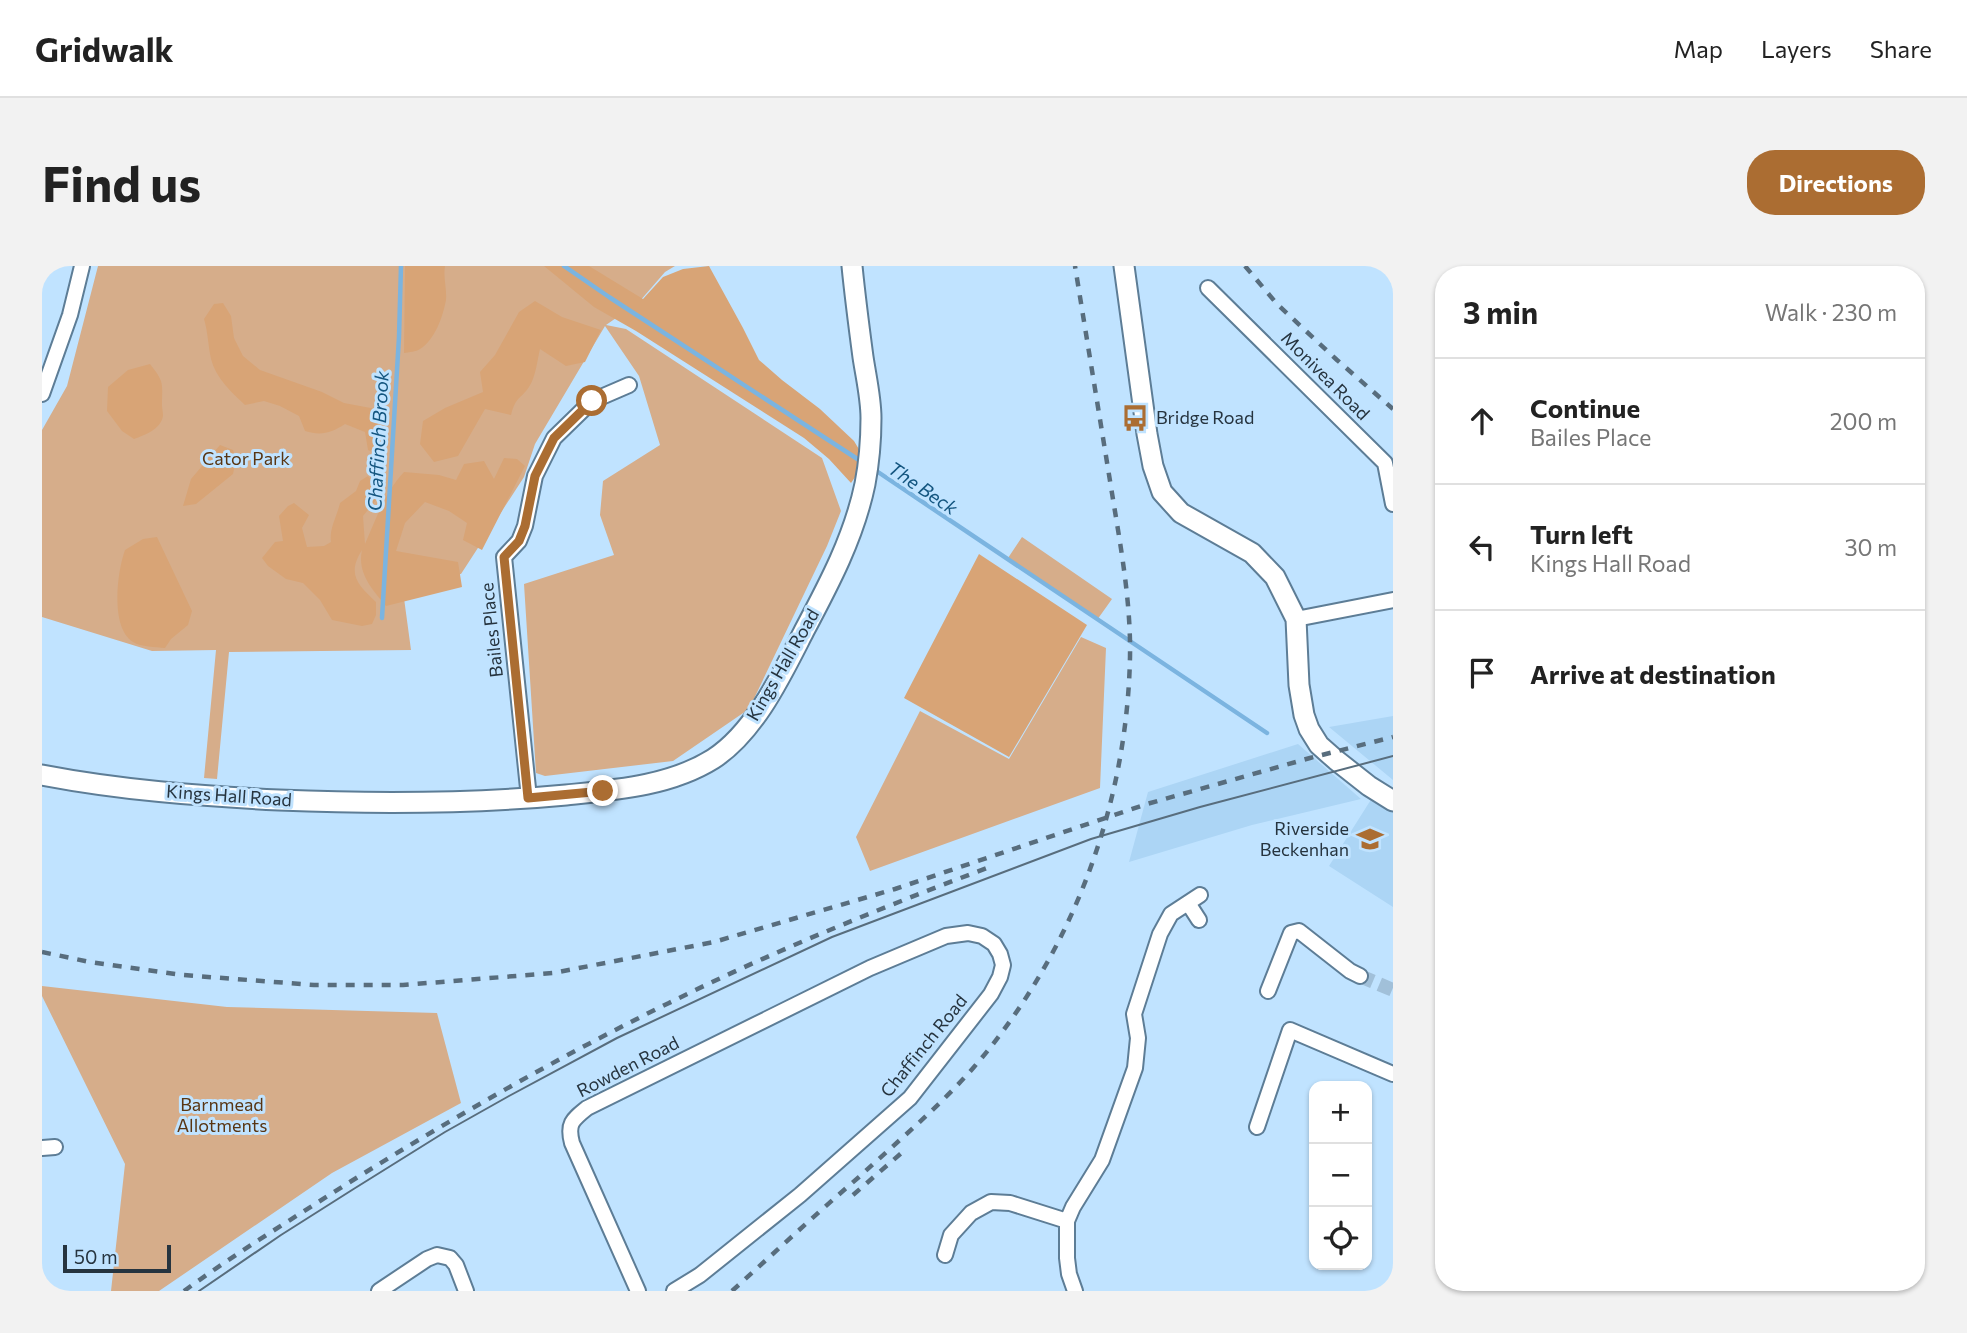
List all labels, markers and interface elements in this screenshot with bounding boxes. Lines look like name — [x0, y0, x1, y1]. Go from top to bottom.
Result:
text: Gridwalk — [35, 28, 174, 69]
text: Map — [1674, 34, 1723, 63]
text: Layers — [1761, 34, 1832, 63]
text: Share — [1870, 34, 1932, 63]
button: Directions — [1747, 150, 1925, 215]
text: Find us — [42, 152, 201, 212]
text: 3 min — [1463, 293, 1538, 330]
text: Walk · 230 m — [1765, 298, 1897, 326]
street label: Monivea Road — [1277, 326, 1375, 424]
water label: Chaffinch Brook — [362, 369, 393, 512]
route start — [576, 385, 607, 416]
text: Continue — [1530, 392, 1640, 423]
icon: ahead — [1463, 402, 1501, 440]
bus stop icon: Bridge Road — [1120, 403, 1150, 433]
place label: Bridge Road — [1156, 406, 1254, 428]
text: 200 m — [1830, 407, 1897, 435]
text: Bailes Place — [1530, 423, 1651, 451]
park label: Cator Park — [202, 447, 290, 469]
water label: The Beck — [884, 456, 963, 520]
text: Turn left — [1530, 518, 1633, 549]
icon: left — [1463, 528, 1501, 566]
text: 30 m — [1844, 533, 1897, 561]
text: Kings Hall Road — [1530, 549, 1691, 577]
street label: Bailes Place — [475, 582, 507, 679]
street label: Kings Hall Road — [741, 604, 823, 725]
icon: arrive — [1463, 654, 1501, 692]
text: Arrive at destination — [1530, 658, 1776, 689]
route end — [587, 775, 618, 806]
street label: Kings Hall Road — [165, 780, 293, 810]
place label: Riverside Beckenhan — [1260, 817, 1349, 860]
school or university icon: Riverside Beckenhan — [1355, 824, 1385, 854]
street label: Chaffinch Road — [875, 990, 971, 1101]
street label: Rowden Road — [573, 1031, 682, 1101]
map controls — [1309, 1081, 1372, 1270]
button: + — [1309, 1081, 1372, 1144]
park label: Barnmead Allotments — [177, 1093, 267, 1136]
button: − — [1309, 1144, 1372, 1207]
button: locate — [1309, 1207, 1372, 1270]
scale bar — [63, 1242, 172, 1274]
text: 50 m — [74, 1245, 118, 1268]

